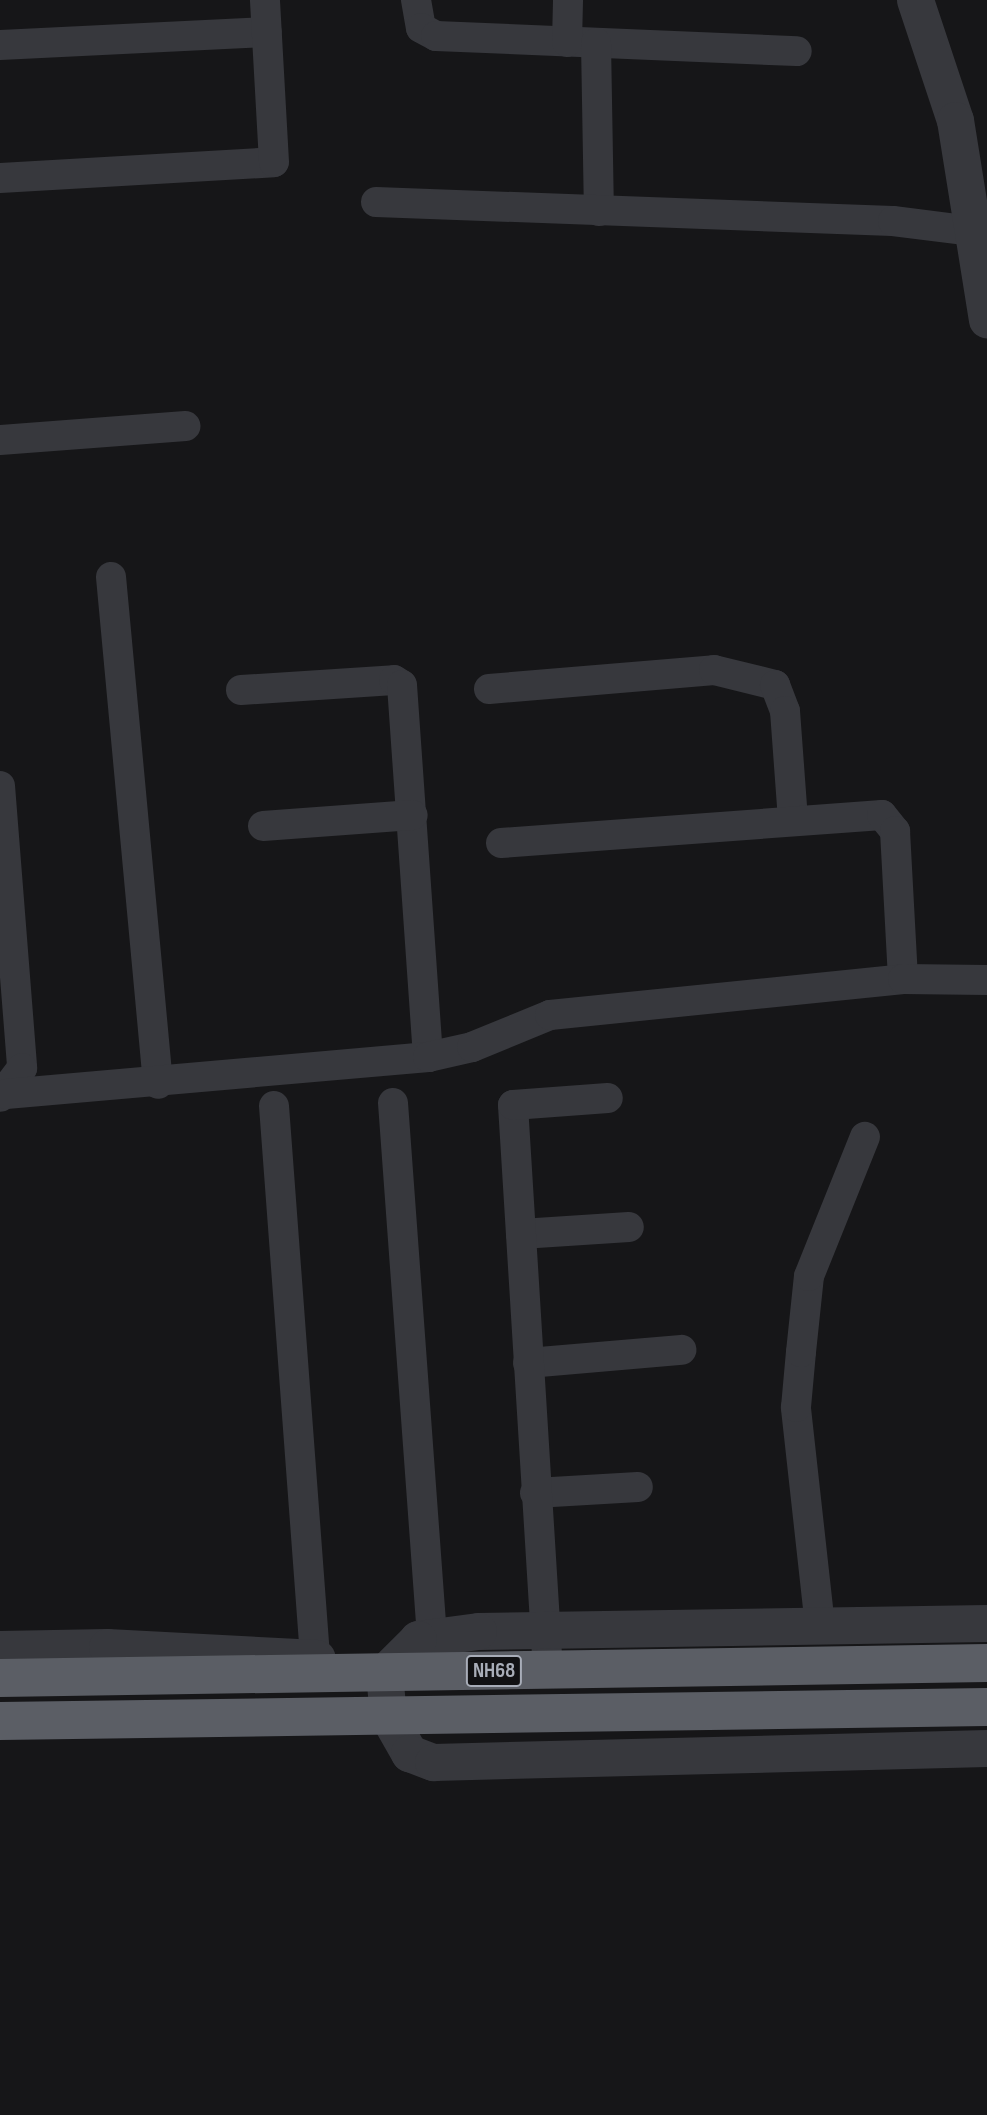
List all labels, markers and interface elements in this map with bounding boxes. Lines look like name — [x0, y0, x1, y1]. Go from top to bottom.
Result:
road number: NH68 — [464, 1654, 524, 1688]

